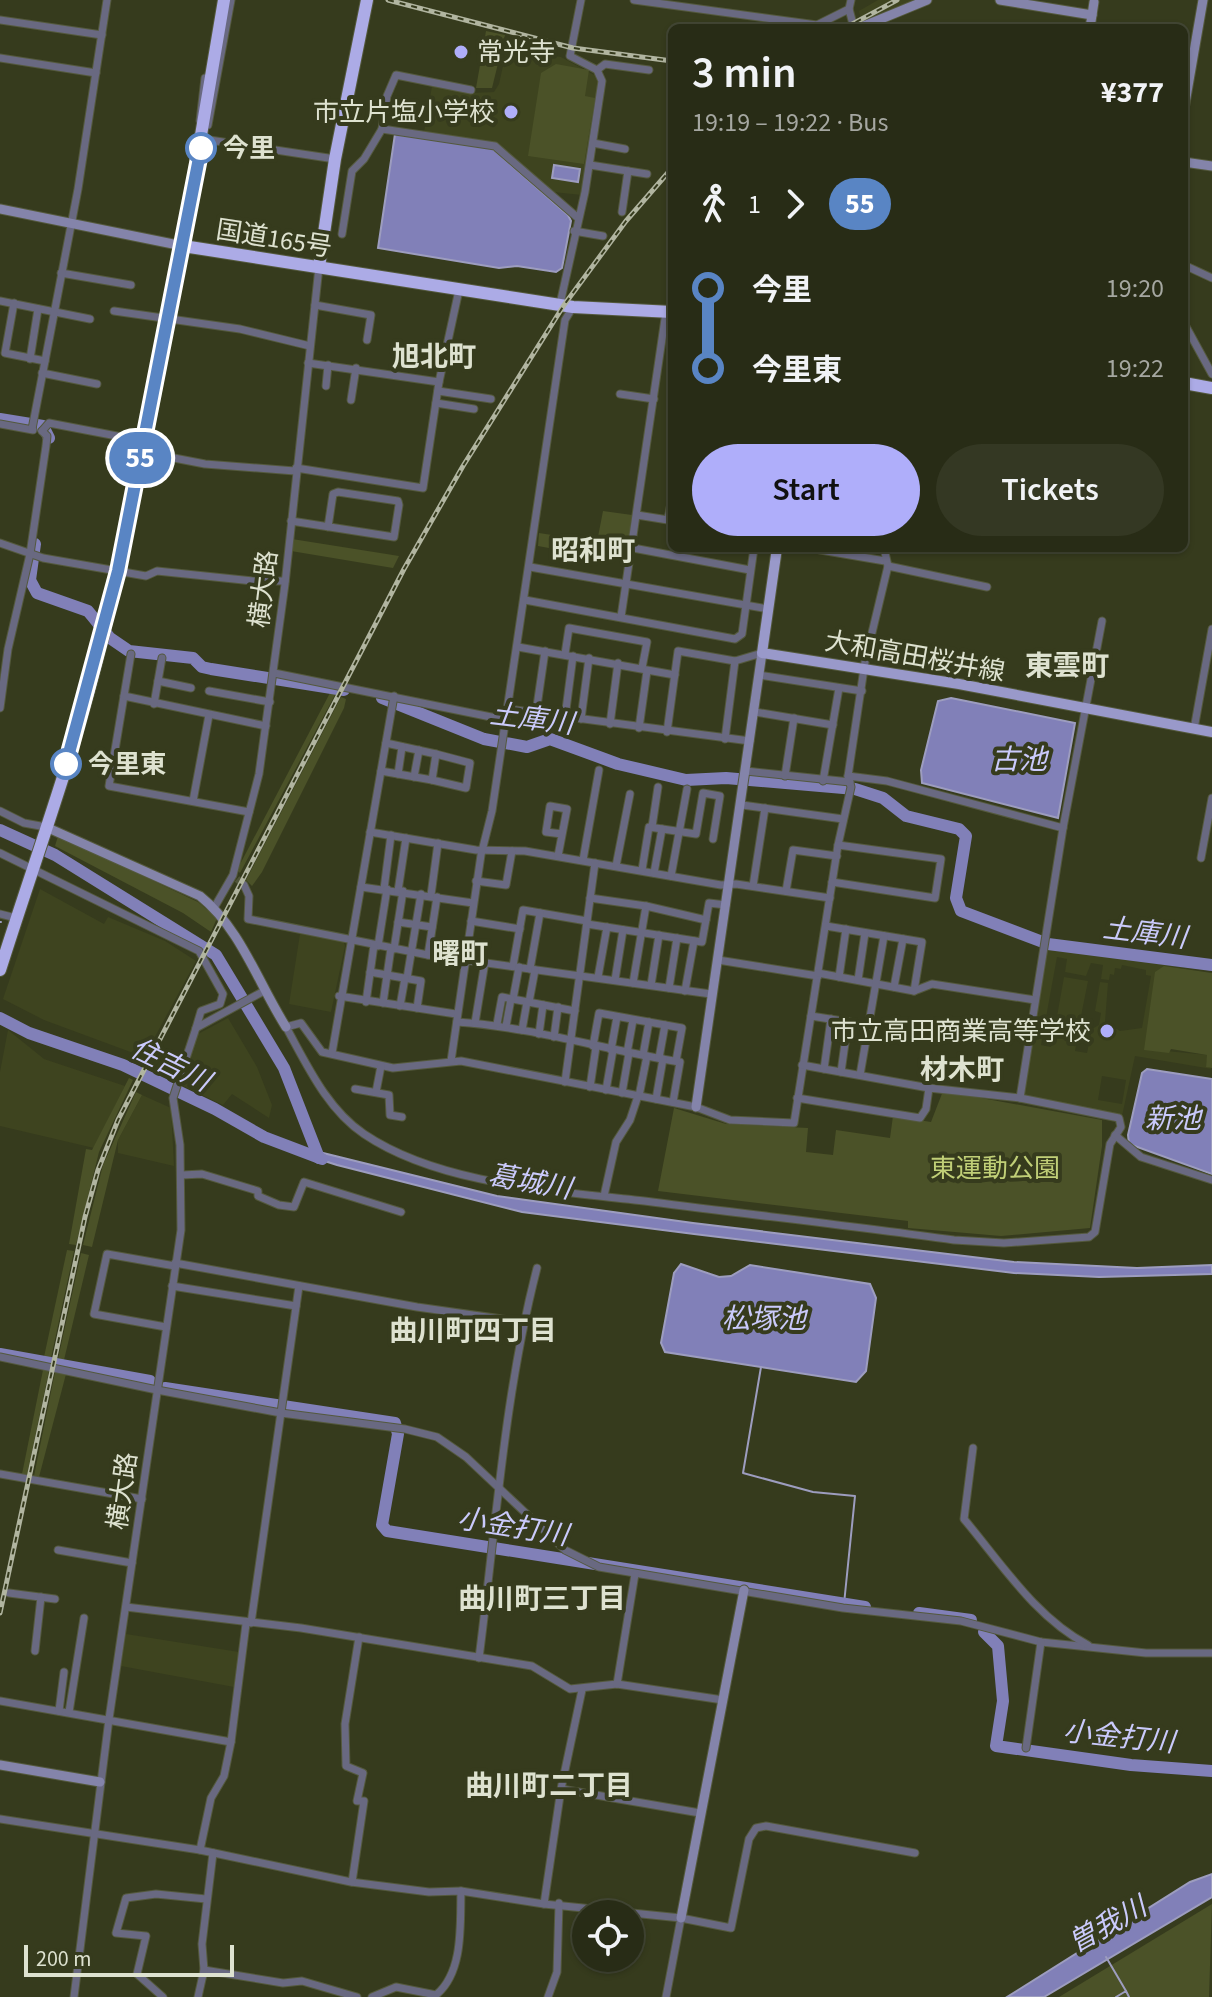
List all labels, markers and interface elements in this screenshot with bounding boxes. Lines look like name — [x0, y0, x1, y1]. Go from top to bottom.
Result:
place label: 常光寺 — [477, 34, 555, 71]
text: 3 min — [692, 42, 797, 105]
marker: 常光寺 — [452, 43, 470, 61]
text: ¥377 — [1101, 71, 1164, 114]
place label: 市立片塩小学校 — [313, 94, 495, 131]
marker: 市立片塩小学校 — [502, 103, 520, 121]
text: 19:19 – 19:22 · Bus — [692, 104, 888, 141]
place label: 今里 — [223, 130, 275, 167]
marker: 今里 — [186, 133, 216, 163]
icon: walk — [692, 182, 736, 226]
icon: forward — [773, 182, 817, 226]
text: 55 — [845, 184, 875, 224]
text: 1 — [748, 186, 761, 223]
street label: 国道165号 — [213, 211, 334, 266]
text: 今里 — [752, 269, 812, 312]
text: 19:20 — [1106, 270, 1164, 307]
district label: 旭北町 — [392, 337, 476, 377]
text: 今里東 — [752, 349, 842, 392]
text: 19:22 — [1106, 350, 1164, 387]
line badge: 55 — [104, 432, 176, 484]
text: 55 — [125, 438, 155, 478]
button: Start — [692, 444, 920, 536]
button: Tickets — [936, 444, 1164, 536]
district label: 昭和町 — [551, 531, 635, 571]
street label: 横大路 — [240, 548, 287, 630]
street label: 大和高田桜井線 — [822, 622, 1008, 691]
district label: 東雲町 — [1025, 646, 1109, 686]
water label: 土庫川 — [488, 694, 579, 744]
water label: 古池 — [991, 740, 1050, 780]
place label: 今里東 — [88, 746, 166, 783]
marker: 今里東 — [51, 749, 81, 779]
water label: 土庫川 — [1101, 908, 1192, 958]
district label: 曙町 — [432, 934, 488, 974]
place label: 市立高田商業高等学校 — [831, 1013, 1091, 1050]
marker: 市立高田商業高等学校 — [1098, 1022, 1116, 1040]
water label: 住吉川 — [124, 1029, 220, 1103]
district label: 材木町 — [920, 1050, 1004, 1090]
water label: 新池 — [1145, 1099, 1204, 1139]
park label: 東運動公園 — [930, 1150, 1060, 1187]
water label: 葛城川 — [485, 1155, 578, 1209]
water label: 松塚池 — [722, 1299, 809, 1339]
district label: 曲川町四丁目 — [389, 1311, 557, 1351]
street label: 横大路 — [99, 1450, 146, 1532]
water label: 小金打川 — [454, 1498, 574, 1556]
district label: 曲川町三丁目 — [458, 1579, 626, 1619]
water label: 小金打川 — [1061, 1711, 1180, 1763]
district label: 曲川町二丁目 — [465, 1766, 633, 1806]
water label: 曽我川 — [1061, 1886, 1157, 1963]
map controls — [572, 1900, 644, 1972]
button: locate — [572, 1900, 644, 1972]
scale bar — [24, 1941, 234, 1977]
text: 200 m — [36, 1943, 91, 1975]

